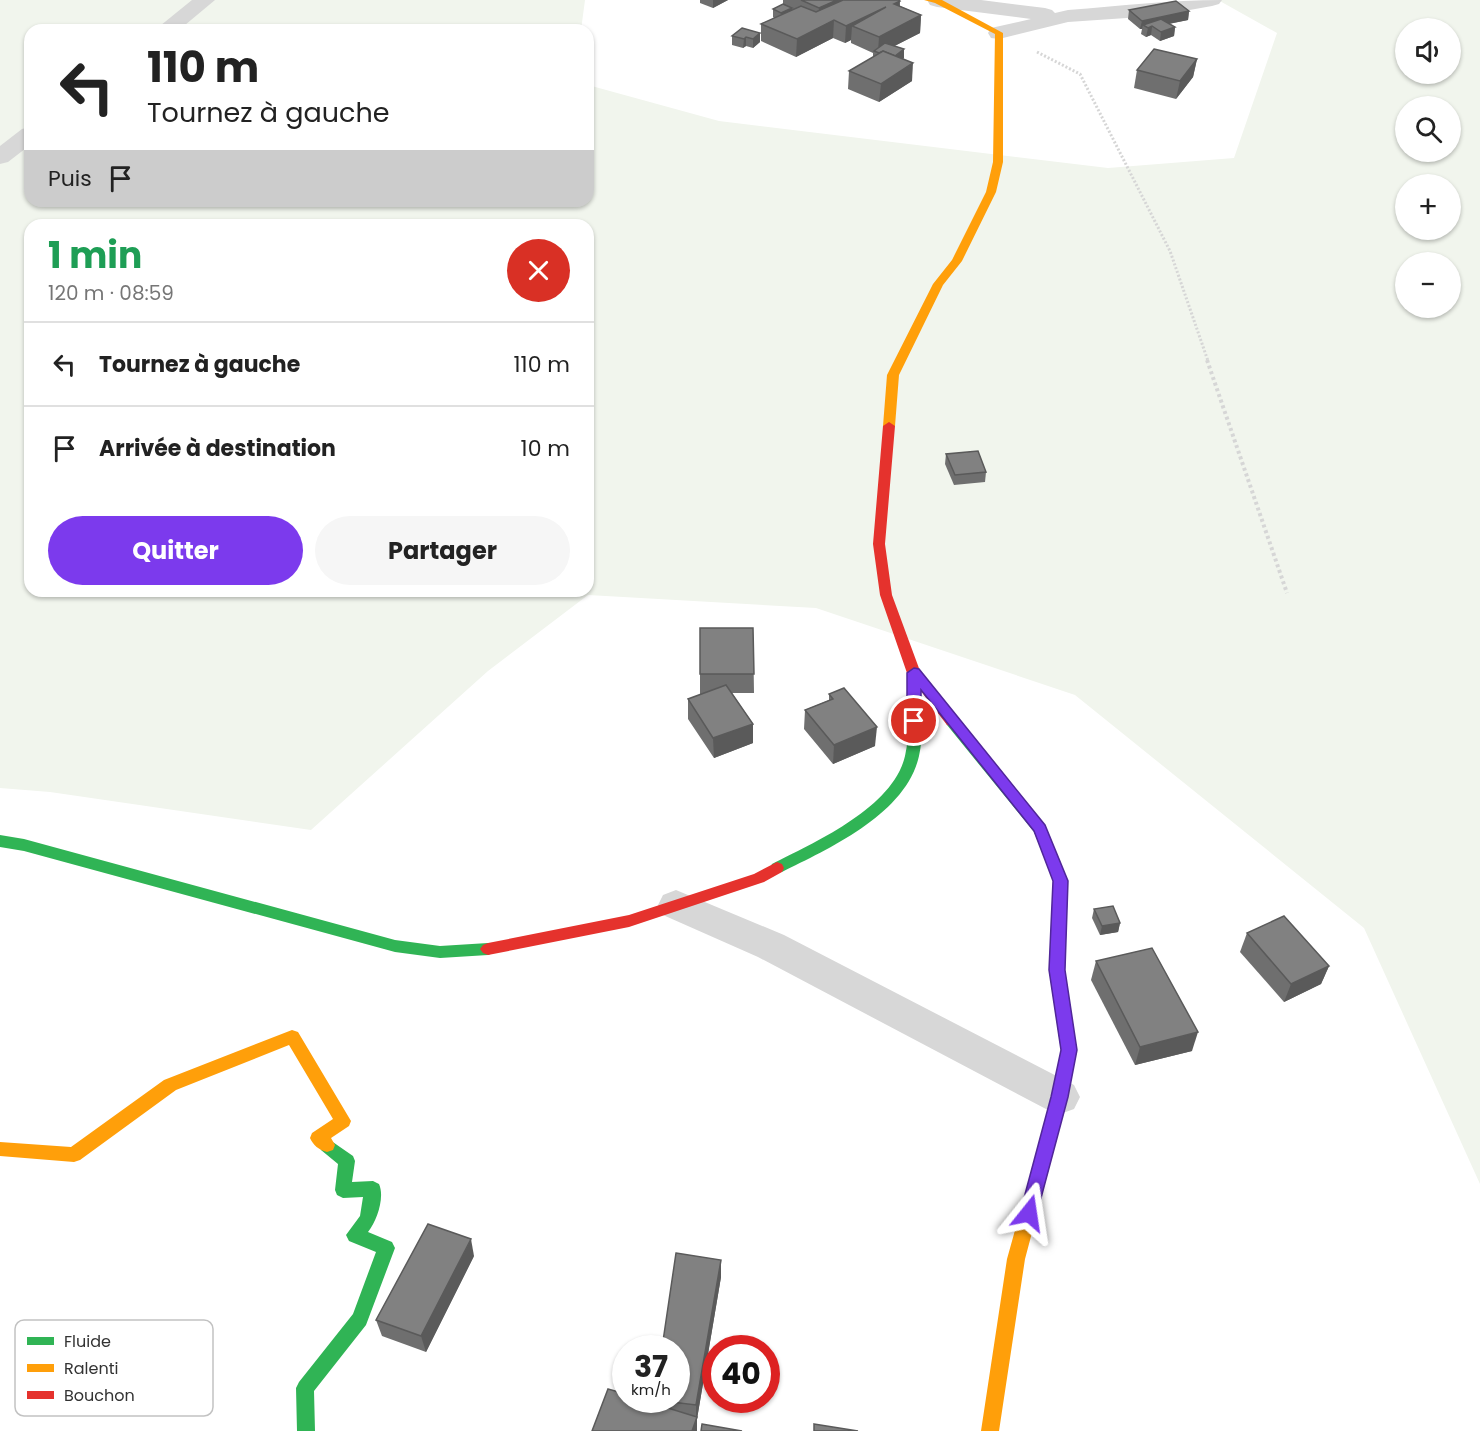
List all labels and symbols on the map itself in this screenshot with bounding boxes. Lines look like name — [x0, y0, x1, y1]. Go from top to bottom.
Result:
pin — [888, 695, 939, 746]
position arrow — [997, 1181, 1061, 1245]
legend — [15, 1320, 213, 1416]
text: Fluide — [64, 1330, 111, 1353]
speed limit sign: 40 — [702, 1335, 780, 1413]
text: Ralenti — [64, 1357, 118, 1380]
text: Bouchon — [64, 1384, 135, 1407]

